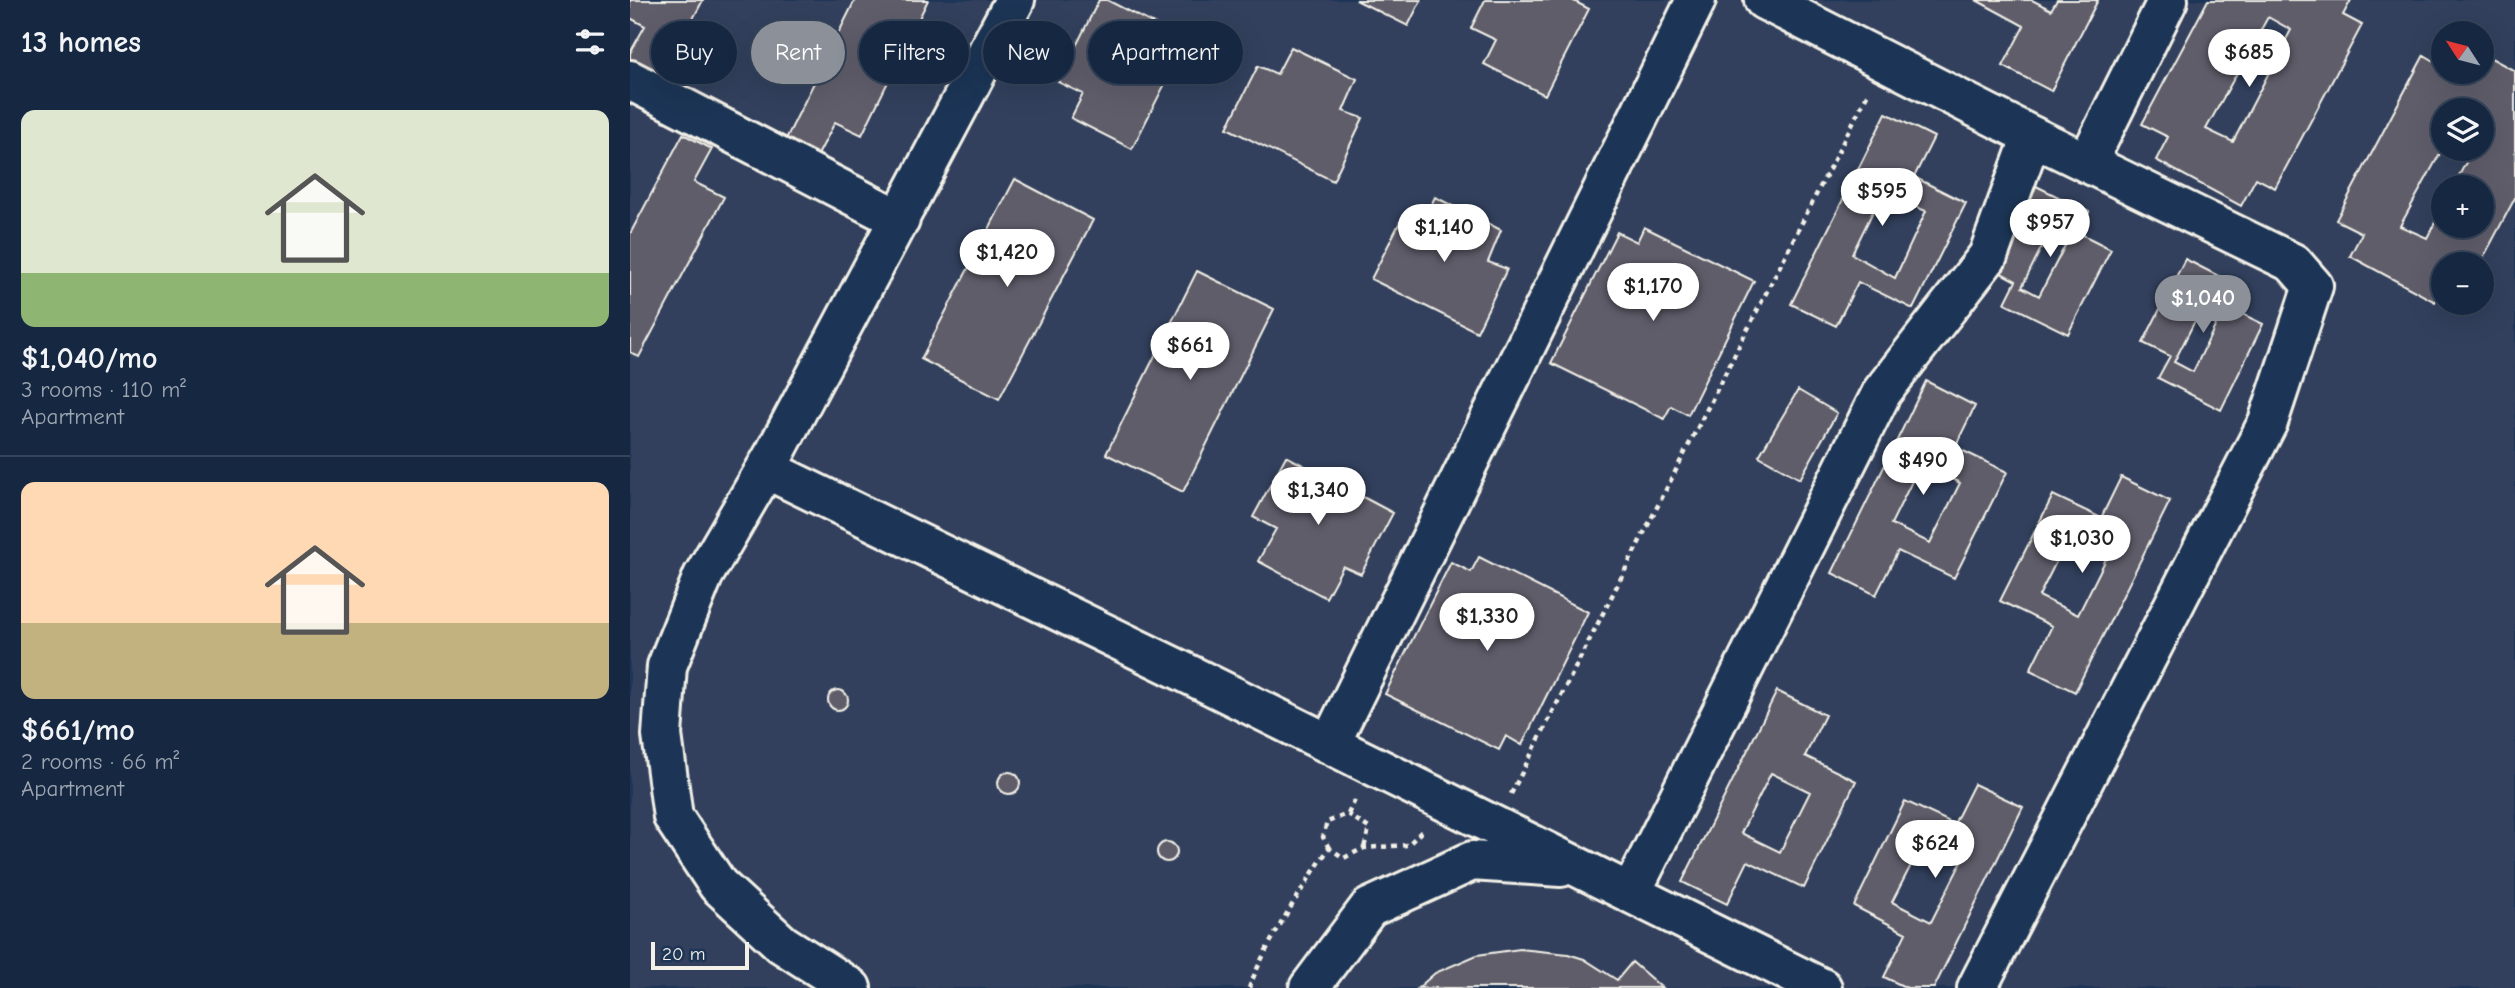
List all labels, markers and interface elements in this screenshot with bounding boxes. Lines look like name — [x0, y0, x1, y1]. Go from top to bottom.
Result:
chip: Buy — [651, 21, 737, 84]
chip: Rent — [751, 21, 845, 84]
chip: Filters — [859, 21, 969, 84]
chip: New — [983, 21, 1074, 84]
chip: Apartment — [1088, 21, 1243, 84]
north arrow — [2431, 21, 2494, 84]
map controls — [2431, 21, 2494, 315]
icon: filters — [571, 23, 609, 61]
text: 13 homes — [21, 25, 141, 60]
pin: $685 — [2208, 29, 2290, 89]
text: $685 — [2224, 38, 2274, 65]
button: layers — [2431, 98, 2494, 161]
icon: home — [252, 155, 378, 281]
pin: $595 — [1841, 168, 1923, 228]
button: + — [2431, 175, 2494, 238]
text: $595 — [1857, 177, 1907, 204]
pin: $957 — [2009, 200, 2091, 259]
pin: $1,140 — [1387, 204, 1501, 264]
text: $957 — [2026, 208, 2074, 235]
text: $1,140 — [1414, 213, 1474, 240]
pin: $1,420 — [950, 230, 1064, 289]
text: $1,420 — [976, 238, 1038, 265]
button: − — [2431, 252, 2494, 315]
pin: $1,170 — [1596, 264, 1710, 323]
text: $1,170 — [1623, 272, 1683, 299]
pin: $1,040 — [2146, 276, 2260, 335]
text: $1,040 — [2171, 284, 2235, 311]
pin: $661 — [1149, 322, 1231, 382]
text: $661 — [1167, 331, 1213, 358]
text: $1,040/mo — [21, 341, 158, 376]
text: 3 rooms · 110 m² — [21, 376, 186, 403]
text: Apartment — [21, 403, 124, 430]
pin: $490 — [1882, 438, 1964, 497]
text: $490 — [1898, 446, 1948, 473]
pin: $1,340 — [1261, 468, 1375, 527]
text: $1,340 — [1287, 476, 1349, 503]
pin: $1,030 — [2025, 516, 2139, 575]
text: $1,030 — [2050, 524, 2114, 551]
icon: home — [252, 527, 378, 653]
pin: $1,330 — [1430, 594, 1544, 653]
text: $1,330 — [1455, 602, 1519, 629]
text: $661/mo — [21, 713, 135, 748]
text: 2 rooms · 66 m² — [21, 748, 179, 775]
text: Apartment — [21, 775, 124, 802]
pin: $624 — [1894, 820, 1976, 880]
text: $624 — [1911, 829, 1959, 856]
scale bar — [651, 939, 749, 971]
text: 20 m — [662, 943, 706, 965]

